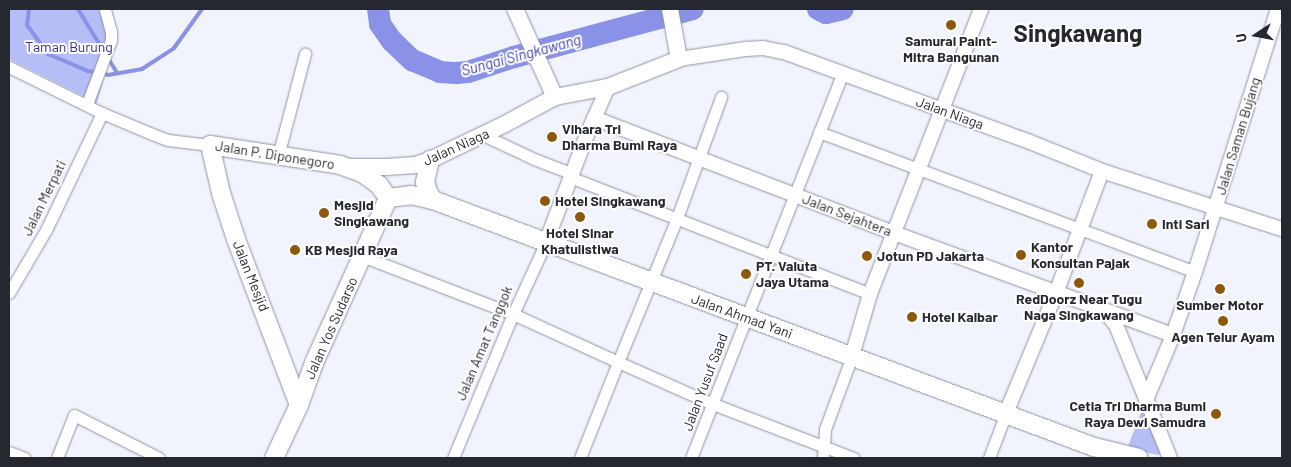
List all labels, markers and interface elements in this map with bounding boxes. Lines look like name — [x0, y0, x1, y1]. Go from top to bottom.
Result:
north arrow — [1231, 10, 1281, 60]
marker: Samurai Paint- Mitra Bangunan — [945, 19, 957, 31]
district label: Singkawang — [1014, 19, 1142, 47]
water label: Sungai Singkawang — [459, 30, 583, 80]
text: U — [1232, 32, 1250, 44]
place label: Samurai Paint- Mitra Bangunan — [903, 33, 999, 65]
park label: Taman Burung — [25, 39, 113, 55]
street label: Jalan Saman Bujang — [1212, 75, 1264, 197]
street label: Jalan Niaga — [914, 93, 986, 133]
place label: Vihara Tri Dharma Bumi Raya — [562, 121, 677, 154]
street label: Jalan Niaga — [420, 125, 492, 169]
marker: Vihara Tri Dharma Bumi Raya — [546, 131, 558, 143]
street label: Jalan P. Diponegoro — [214, 137, 336, 173]
street label: Jalan Merpati — [18, 157, 70, 239]
street label: Jalan Sejahtera — [800, 190, 894, 240]
place label: Hotel Singkawang — [555, 193, 666, 209]
marker: Hotel Singkawang — [539, 195, 551, 207]
place label: Mesjid Singkawang — [334, 197, 409, 230]
marker: Mesjid Singkawang — [318, 207, 330, 219]
marker: Hotel Sinar Khatulistiwa — [574, 211, 586, 223]
place label: Inti Sari — [1162, 216, 1210, 232]
marker: Inti Sari — [1146, 218, 1158, 230]
place label: Hotel Sinar Khatulistiwa — [541, 225, 619, 258]
street label: Jalan Mesjid — [229, 238, 273, 314]
place label: Kantor Konsultan Pajak — [1031, 239, 1130, 272]
place label: KB Mesjid Raya — [305, 242, 398, 258]
marker: KB Mesjid Raya — [289, 244, 301, 256]
place label: Jotun PD Jakarta — [877, 248, 984, 264]
marker: Kantor Konsultan Pajak — [1015, 249, 1027, 261]
marker: Jotun PD Jakarta — [861, 250, 873, 262]
place label: PT. Valuta Jaya Utama — [756, 258, 829, 290]
marker: PT. Valuta Jaya Utama — [740, 268, 752, 280]
street label: Jalan Yos Sudarso — [301, 274, 361, 382]
marker: RedDoorz Near Tugu Naga Singkawang — [1073, 277, 1085, 289]
street label: Jalan Amat Tanggok — [452, 283, 516, 403]
marker: Sumber Motor — [1214, 283, 1226, 295]
street label: Jalan Ahmad Yani — [689, 290, 795, 342]
place label: RedDoorz Near Tugu Naga Singkawang — [1016, 291, 1142, 324]
place label: Sumber Motor — [1176, 297, 1264, 313]
place label: Hotel Kalbar — [922, 309, 998, 325]
marker: Hotel Kalbar — [906, 311, 918, 323]
marker: Agen Telur Ayam — [1217, 315, 1229, 327]
place label: Agen Telur Ayam — [1171, 329, 1275, 345]
street label: Jalan Yusuf Saad — [679, 331, 731, 433]
place label: Cetia Tri Dharma Bumi Raya Dewi Samudra — [1069, 398, 1206, 431]
marker: Cetia Tri Dharma Bumi Raya Dewi Samudra — [1210, 408, 1222, 420]

